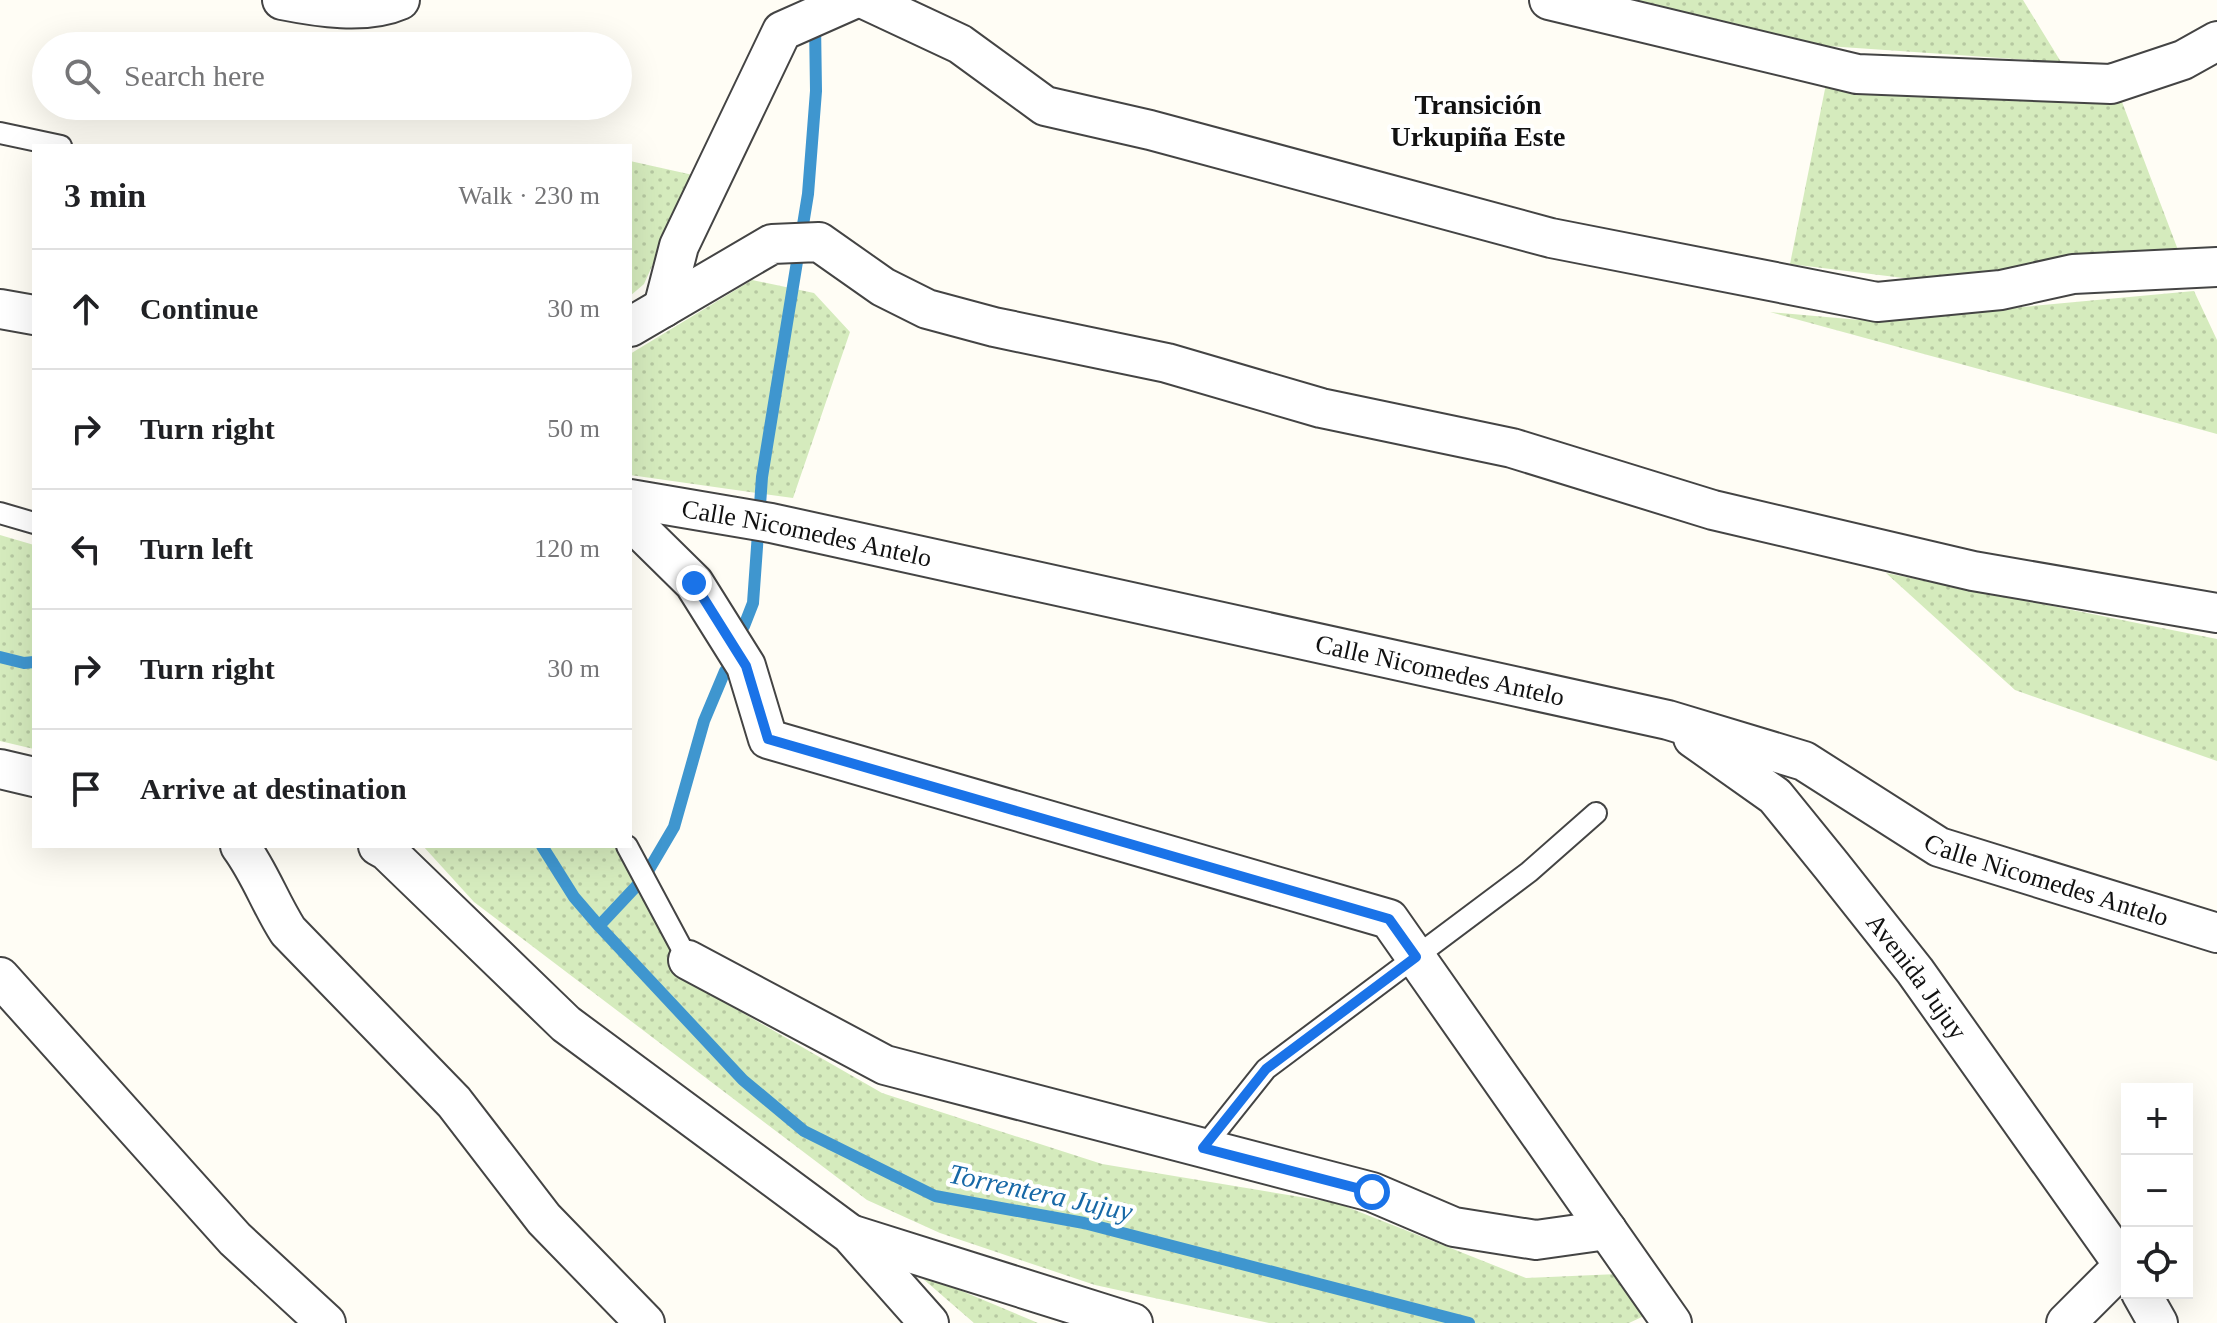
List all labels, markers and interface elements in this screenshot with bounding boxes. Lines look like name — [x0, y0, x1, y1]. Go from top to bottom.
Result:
search box — [32, 32, 632, 120]
icon: search — [60, 54, 104, 98]
text: Search here — [124, 59, 265, 92]
district label: Transición Urkupiña Este — [1390, 89, 1566, 152]
text: 3 min — [64, 177, 146, 214]
text: Walk · 230 m — [458, 181, 600, 210]
icon: ahead — [64, 287, 108, 331]
text: Continue — [140, 292, 258, 325]
text: 30 m — [547, 294, 600, 323]
icon: right — [64, 407, 108, 451]
text: Turn right — [140, 412, 275, 445]
text: 50 m — [547, 414, 600, 443]
street label: Calle Nicomedes Antelo — [680, 494, 934, 573]
icon: left — [64, 527, 108, 571]
text: Turn left — [140, 532, 253, 565]
text: 120 m — [534, 534, 600, 563]
route end — [676, 565, 712, 601]
street label: Calle Nicomedes Antelo — [1313, 629, 1567, 712]
icon: right — [64, 647, 108, 691]
text: Turn right — [140, 652, 275, 685]
text: 30 m — [547, 654, 600, 683]
icon: arrive — [64, 767, 108, 811]
text: Arrive at destination — [140, 772, 407, 805]
street label: Calle Nicomedes Antelo — [1919, 827, 2172, 932]
street label: Avenida Jujuy — [1860, 908, 1973, 1045]
map controls — [2121, 1083, 2193, 1299]
button: + — [2121, 1083, 2193, 1155]
button: − — [2121, 1155, 2193, 1227]
water label: Torrentera Jujuy — [946, 1158, 1136, 1227]
route start — [1354, 1174, 1390, 1210]
button: locate — [2121, 1227, 2193, 1299]

